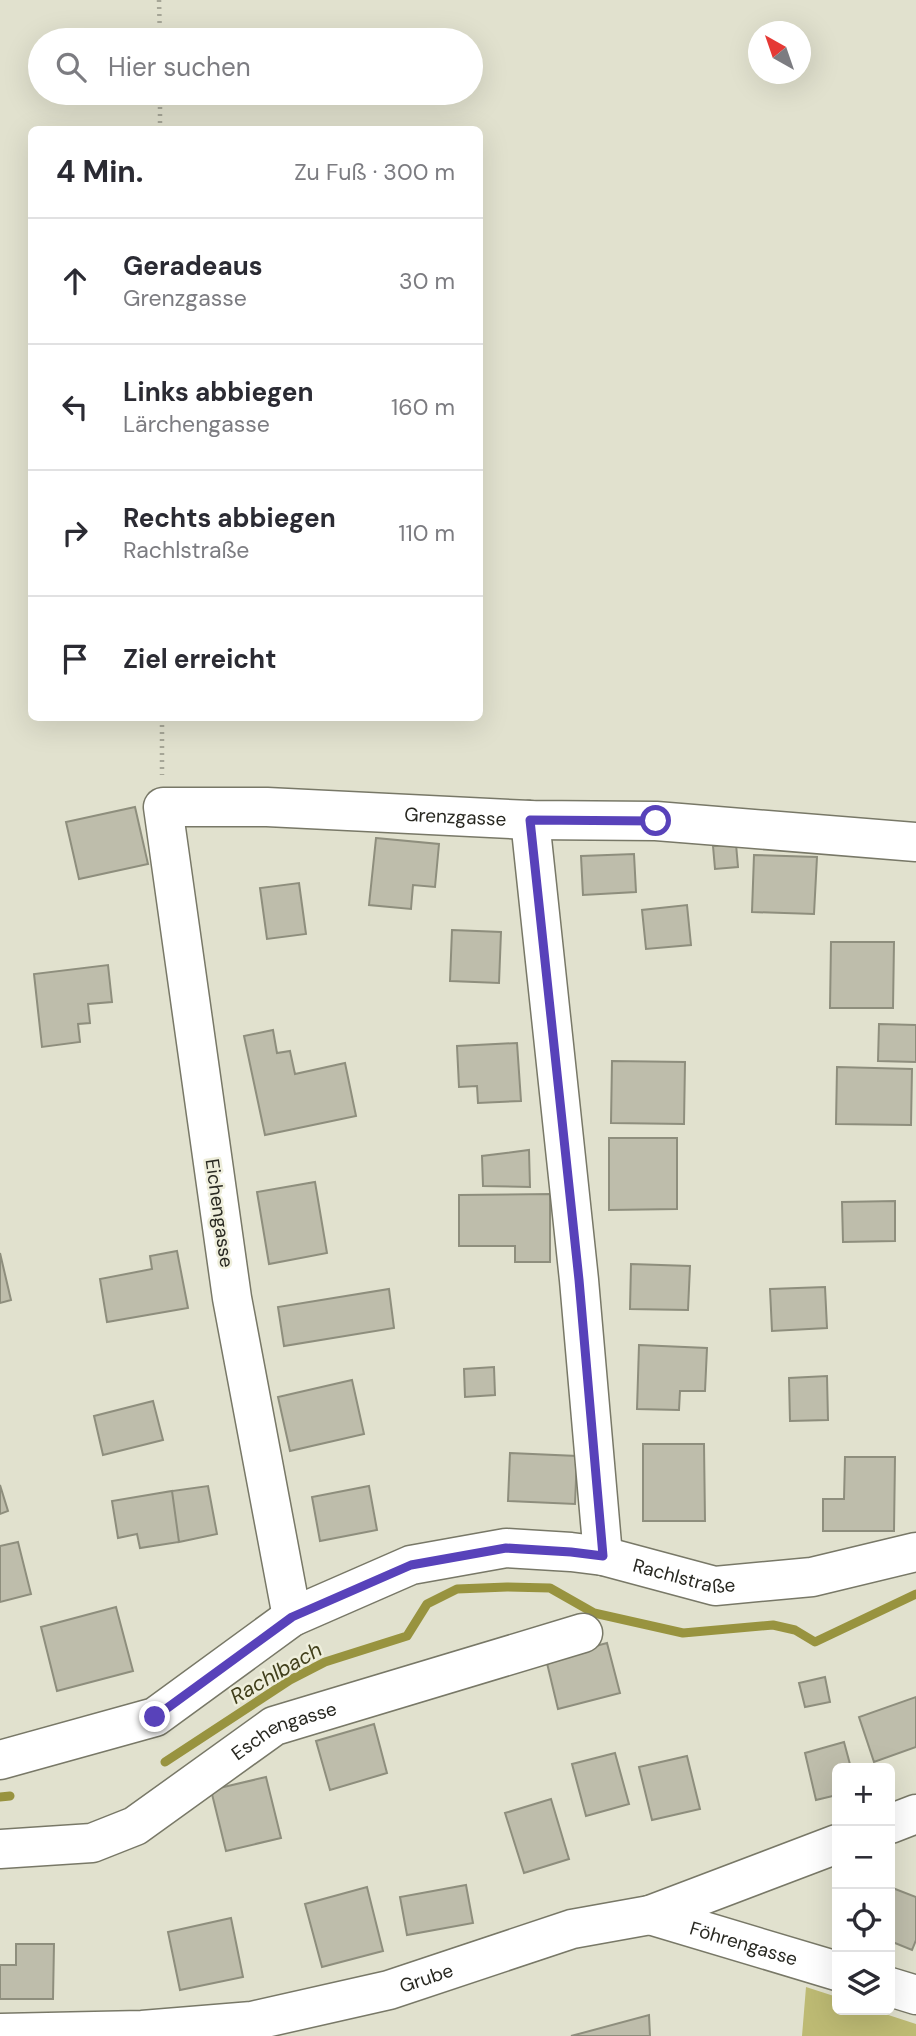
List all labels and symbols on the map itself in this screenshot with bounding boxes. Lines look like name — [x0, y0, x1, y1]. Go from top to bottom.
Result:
north arrow — [748, 21, 811, 84]
street label: Grenzgasse — [404, 802, 507, 832]
route start — [640, 805, 671, 836]
street label: Eichengasse — [200, 1157, 240, 1269]
street label: Rachlstraße — [630, 1553, 736, 1599]
water label: Rachlbach — [225, 1635, 327, 1711]
street label: Eschengasse — [226, 1696, 340, 1766]
route end — [139, 1701, 170, 1732]
street label: Föhrengasse — [687, 1916, 801, 1972]
street label: Grube — [396, 1958, 456, 1999]

